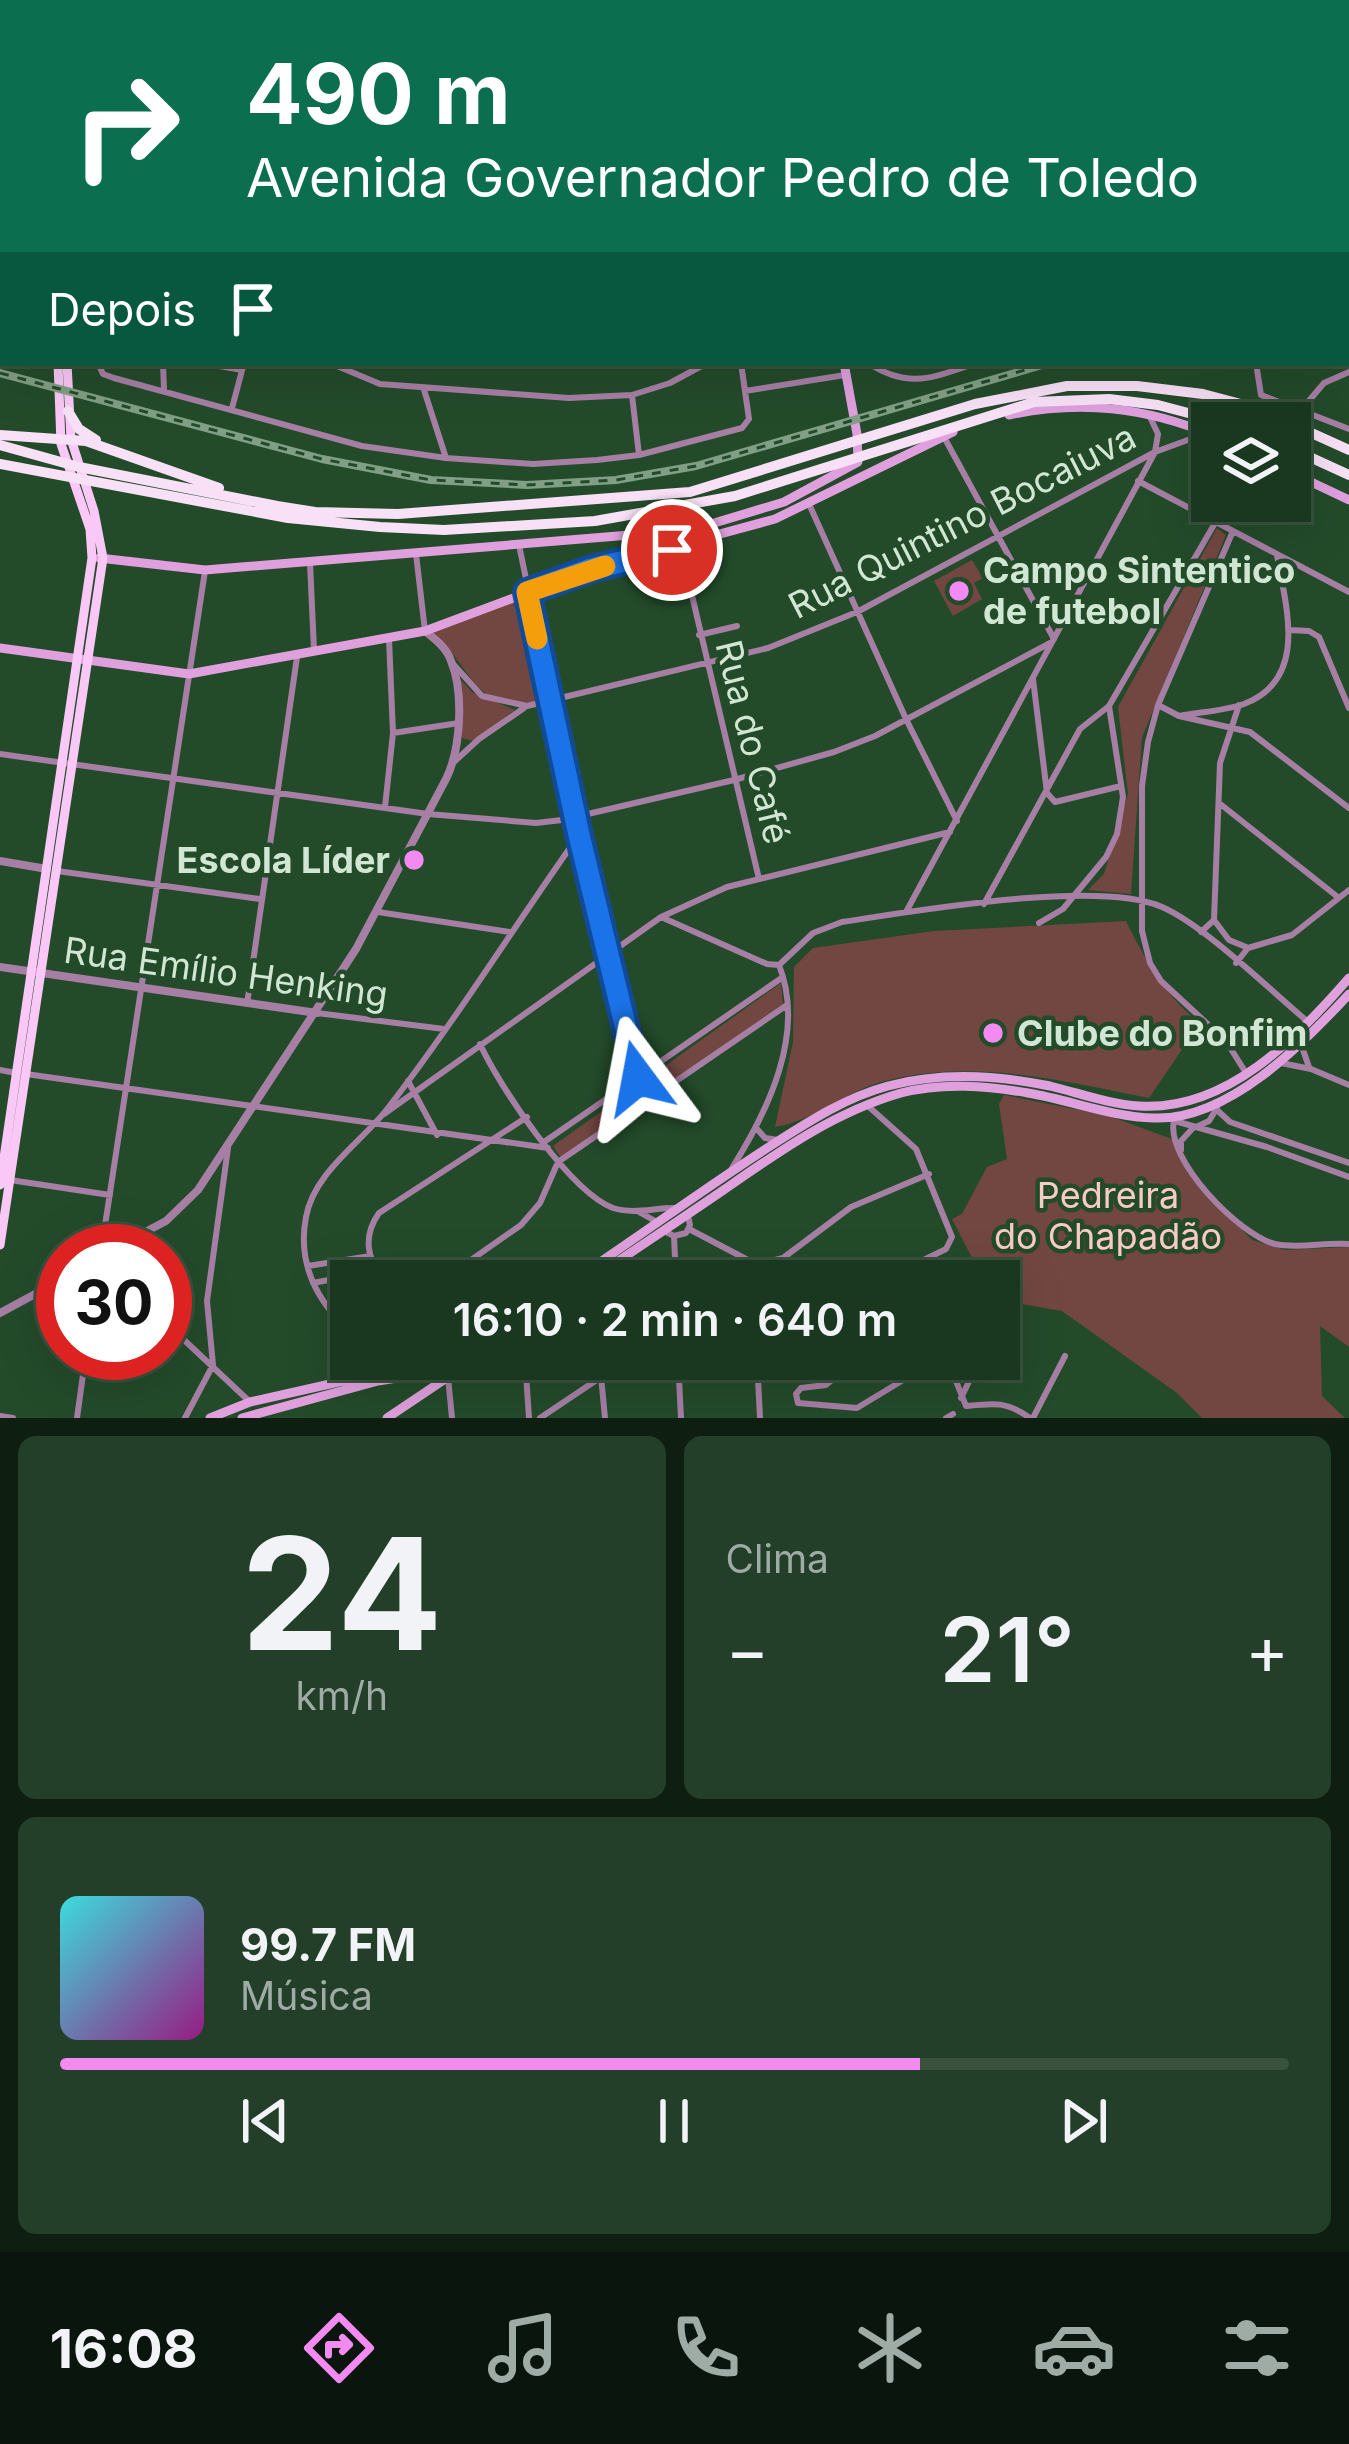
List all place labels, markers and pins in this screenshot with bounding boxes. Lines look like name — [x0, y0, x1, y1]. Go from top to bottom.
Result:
pin — [621, 499, 723, 601]
place label: Campo Sintentico de futebol — [983, 548, 1295, 633]
marker: Campo Sintentico de futebol — [946, 578, 972, 604]
place label: Escola Líder — [177, 838, 390, 882]
marker: Escola Líder — [401, 847, 427, 873]
place label: Clube do Bonfim — [1017, 1011, 1307, 1055]
marker: Clube do Bonfim — [980, 1020, 1006, 1046]

